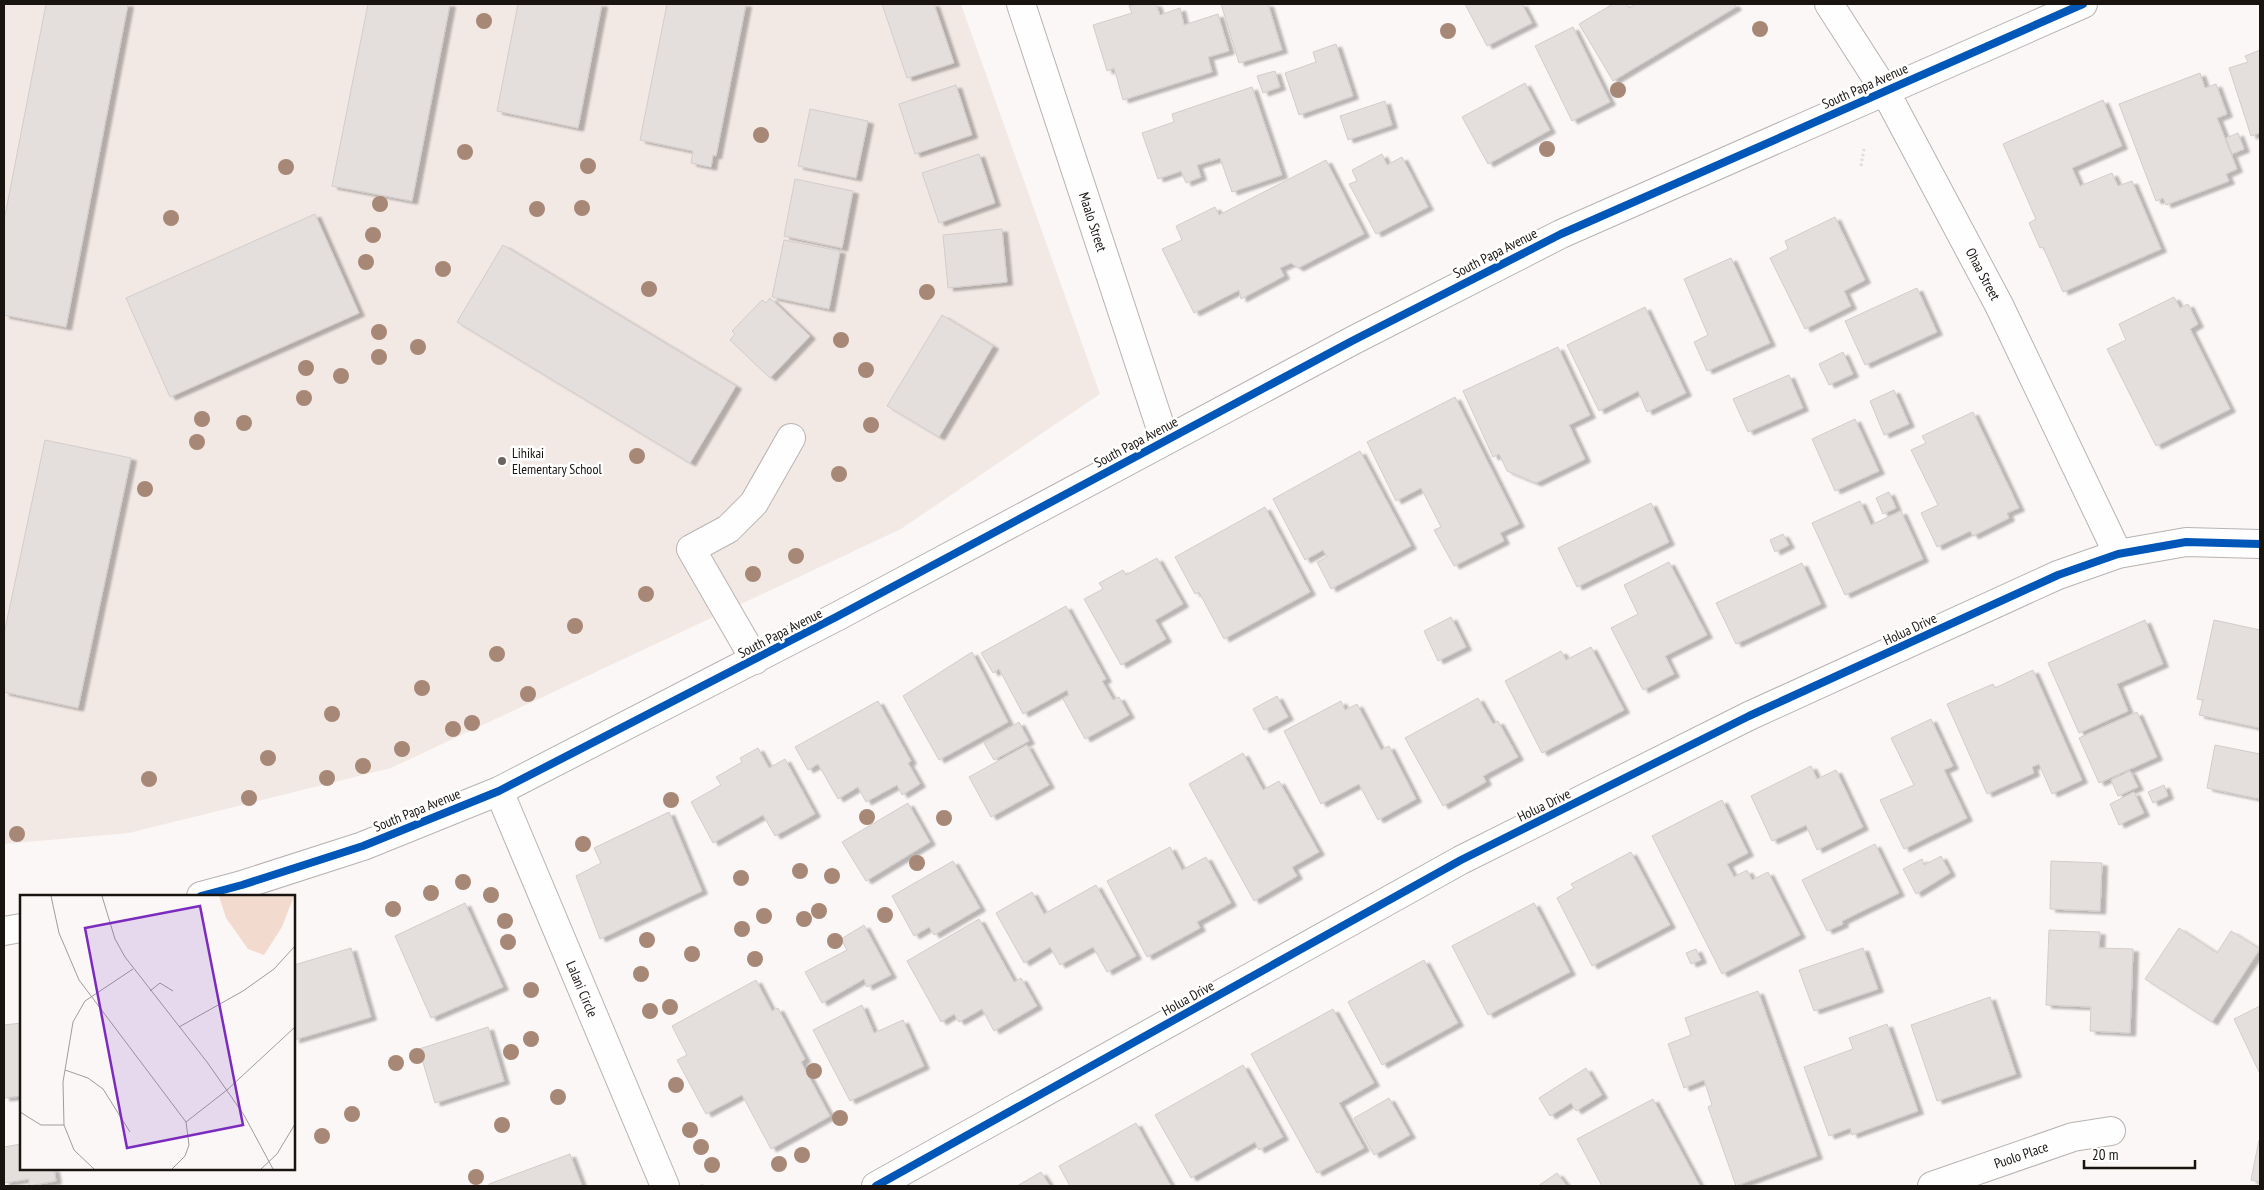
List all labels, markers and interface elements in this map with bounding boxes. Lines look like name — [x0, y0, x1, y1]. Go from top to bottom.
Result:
street label: South Papa Avenue — [1819, 59, 1911, 113]
street label: Maalo Street — [1075, 190, 1111, 254]
street label: South Papa Avenue — [1450, 224, 1540, 282]
street label: Ohaa Street — [1962, 245, 2004, 304]
street label: South Papa Avenue — [1091, 412, 1181, 472]
place label: Lihikai Elementary School — [512, 444, 602, 478]
marker: Lihikai Elementary School — [496, 455, 508, 467]
street label: South Papa Avenue — [735, 604, 825, 662]
street label: Holua Drive — [1880, 609, 1940, 649]
street label: South Papa Avenue — [371, 784, 463, 836]
street label: Holua Drive — [1514, 784, 1574, 826]
inset map — [20, 895, 295, 1170]
street label: Lalani Circle — [562, 958, 602, 1020]
street label: Holua Drive — [1159, 976, 1217, 1020]
street label: Puolo Place — [1992, 1137, 2051, 1173]
scale bar — [2084, 1138, 2195, 1170]
text: 20 m — [2092, 1145, 2118, 1164]

